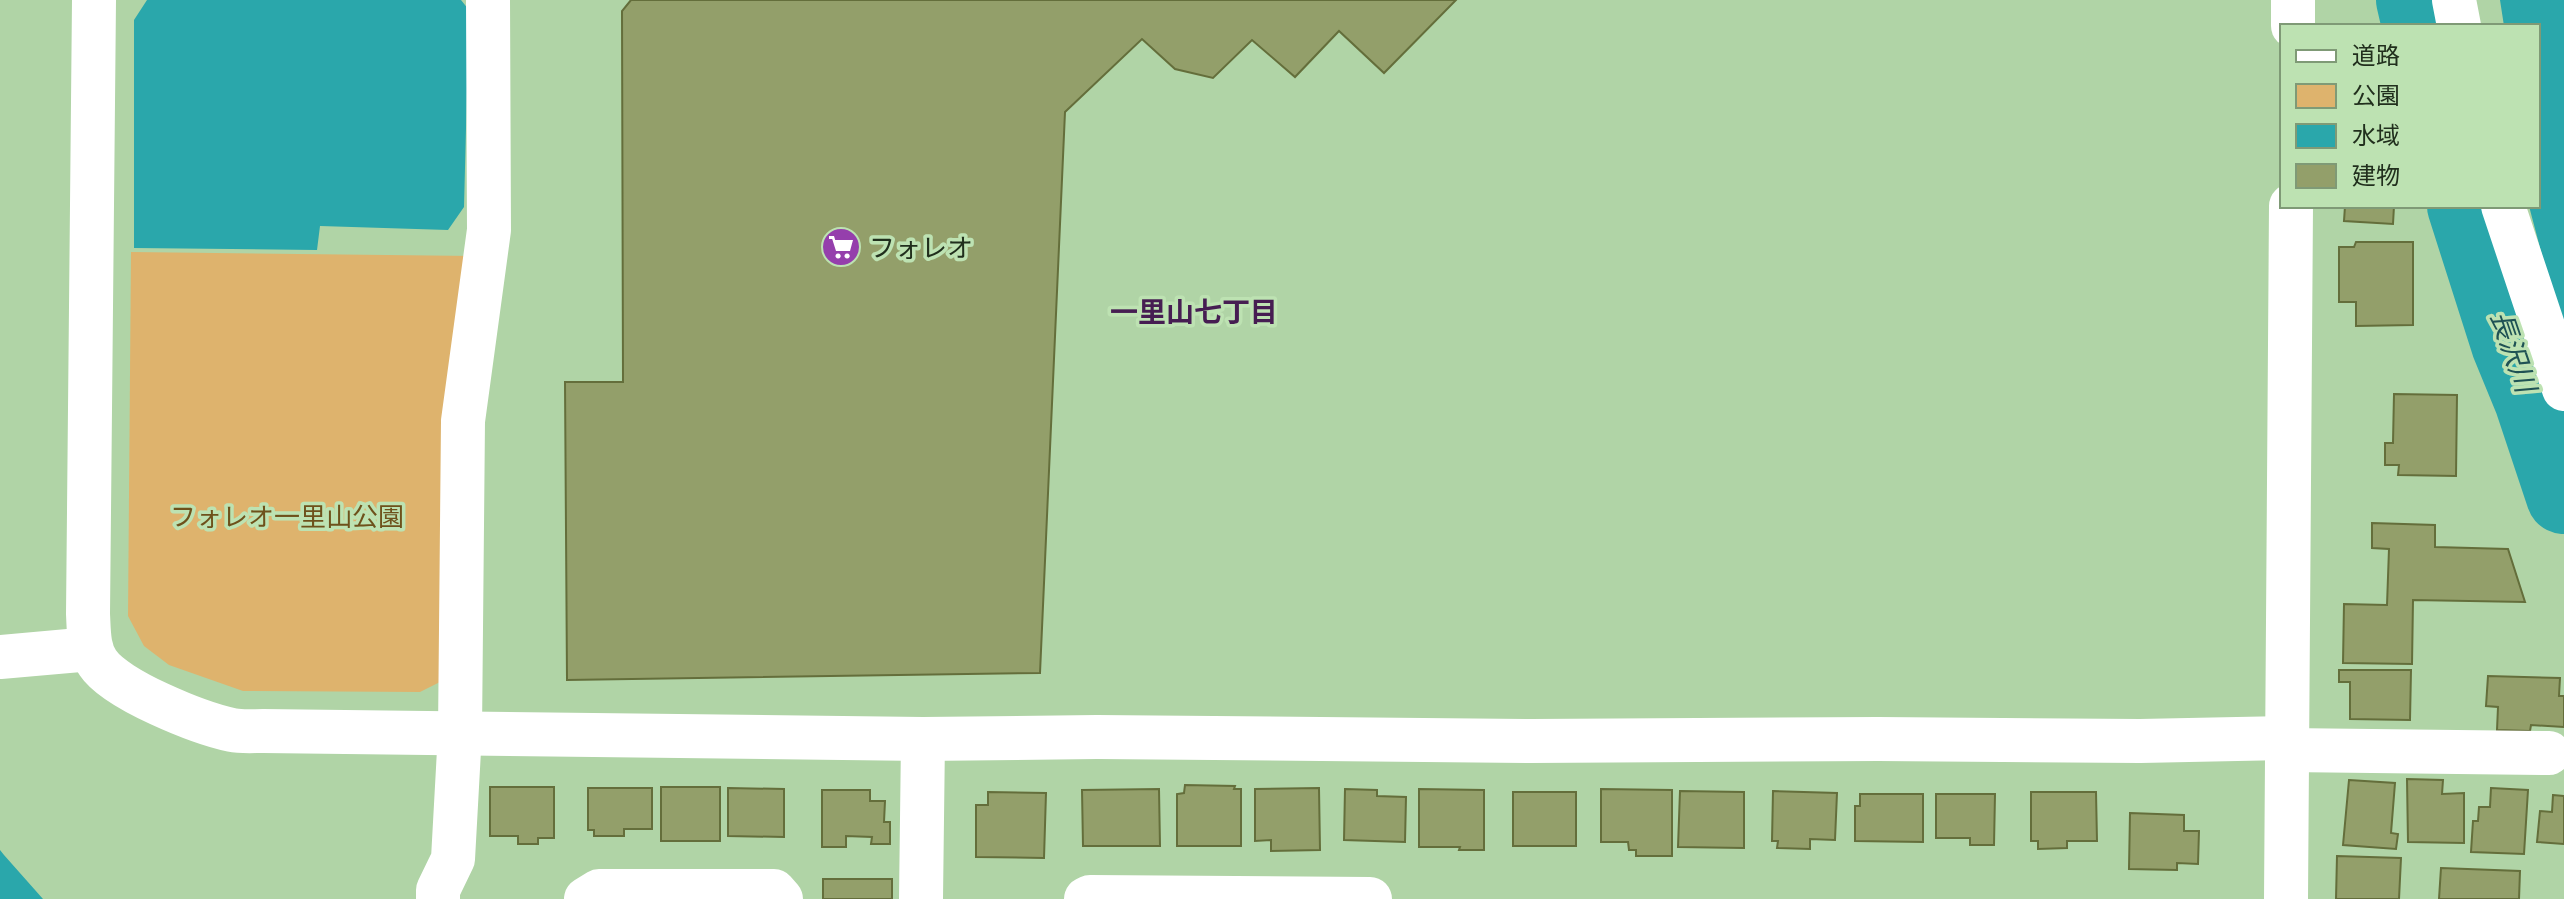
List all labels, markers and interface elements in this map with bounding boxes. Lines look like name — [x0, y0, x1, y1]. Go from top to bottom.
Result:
legend — [2280, 24, 2540, 208]
text: 道路 — [2352, 42, 2400, 69]
text: 公園 — [2352, 82, 2400, 109]
text: 水域 — [2352, 122, 2400, 149]
text: 建物 — [2352, 162, 2400, 189]
supermarket icon: フォレオ — [820, 226, 862, 268]
place label: フォレオ — [869, 233, 973, 262]
district label: 一里山七丁目 — [1110, 296, 1278, 327]
water label: 長沢川 — [2486, 306, 2543, 399]
park label: フォレオ一里山公園 — [170, 502, 404, 531]

